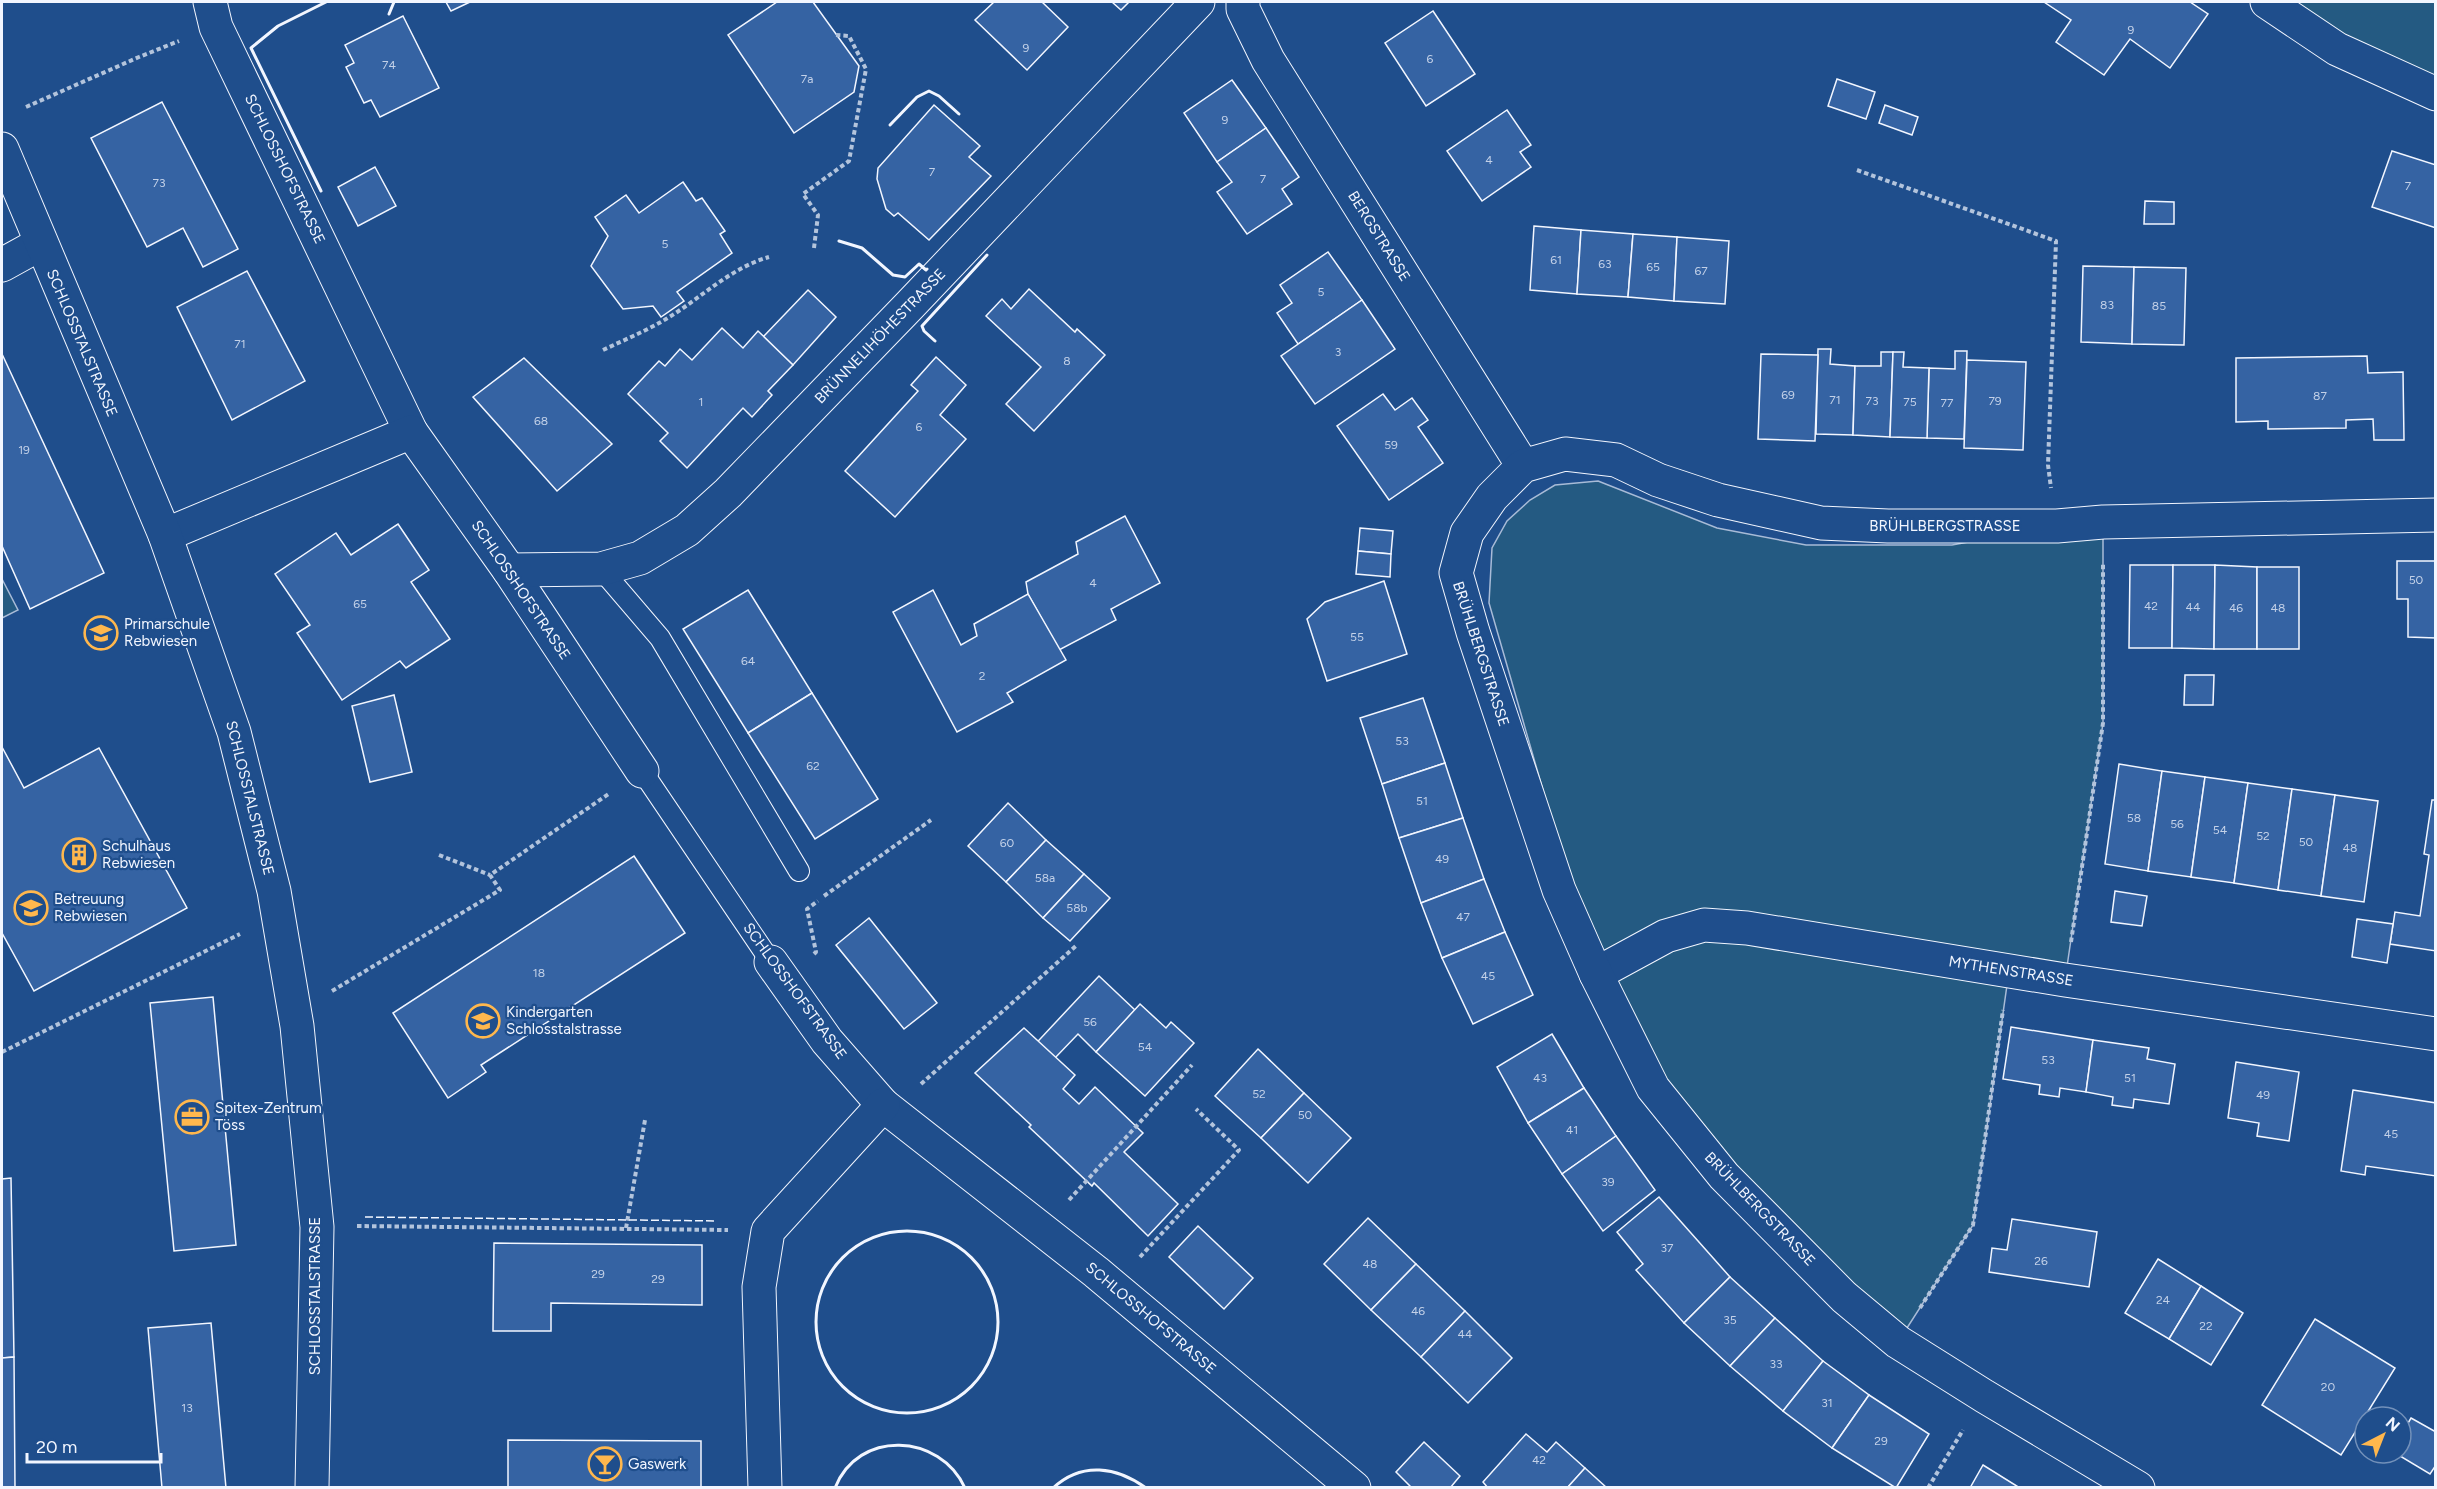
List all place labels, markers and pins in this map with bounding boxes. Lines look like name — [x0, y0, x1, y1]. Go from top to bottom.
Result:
school or university icon: Primarschule Rebwiesen — [83, 615, 119, 651]
place label: Primarschule Rebwiesen — [124, 615, 210, 650]
building icon: Schulhaus Rebwiesen — [61, 837, 97, 873]
place label: Schulhaus Rebwiesen — [102, 837, 175, 872]
school or university icon: Betreuung Rebwiesen — [13, 890, 49, 926]
place label: Betreuung Rebwiesen — [54, 890, 127, 925]
school or university icon: Kindergarten Schlosstalstrasse — [465, 1003, 501, 1039]
place label: Kindergarten Schlosstalstrasse — [506, 1003, 622, 1038]
office icon: Spitex-Zentrum Töss — [174, 1099, 210, 1135]
place label: Spitex-Zentrum Töss — [215, 1099, 322, 1134]
bar icon: Gaswerk — [587, 1446, 623, 1482]
place label: Gaswerk — [628, 1455, 687, 1473]

